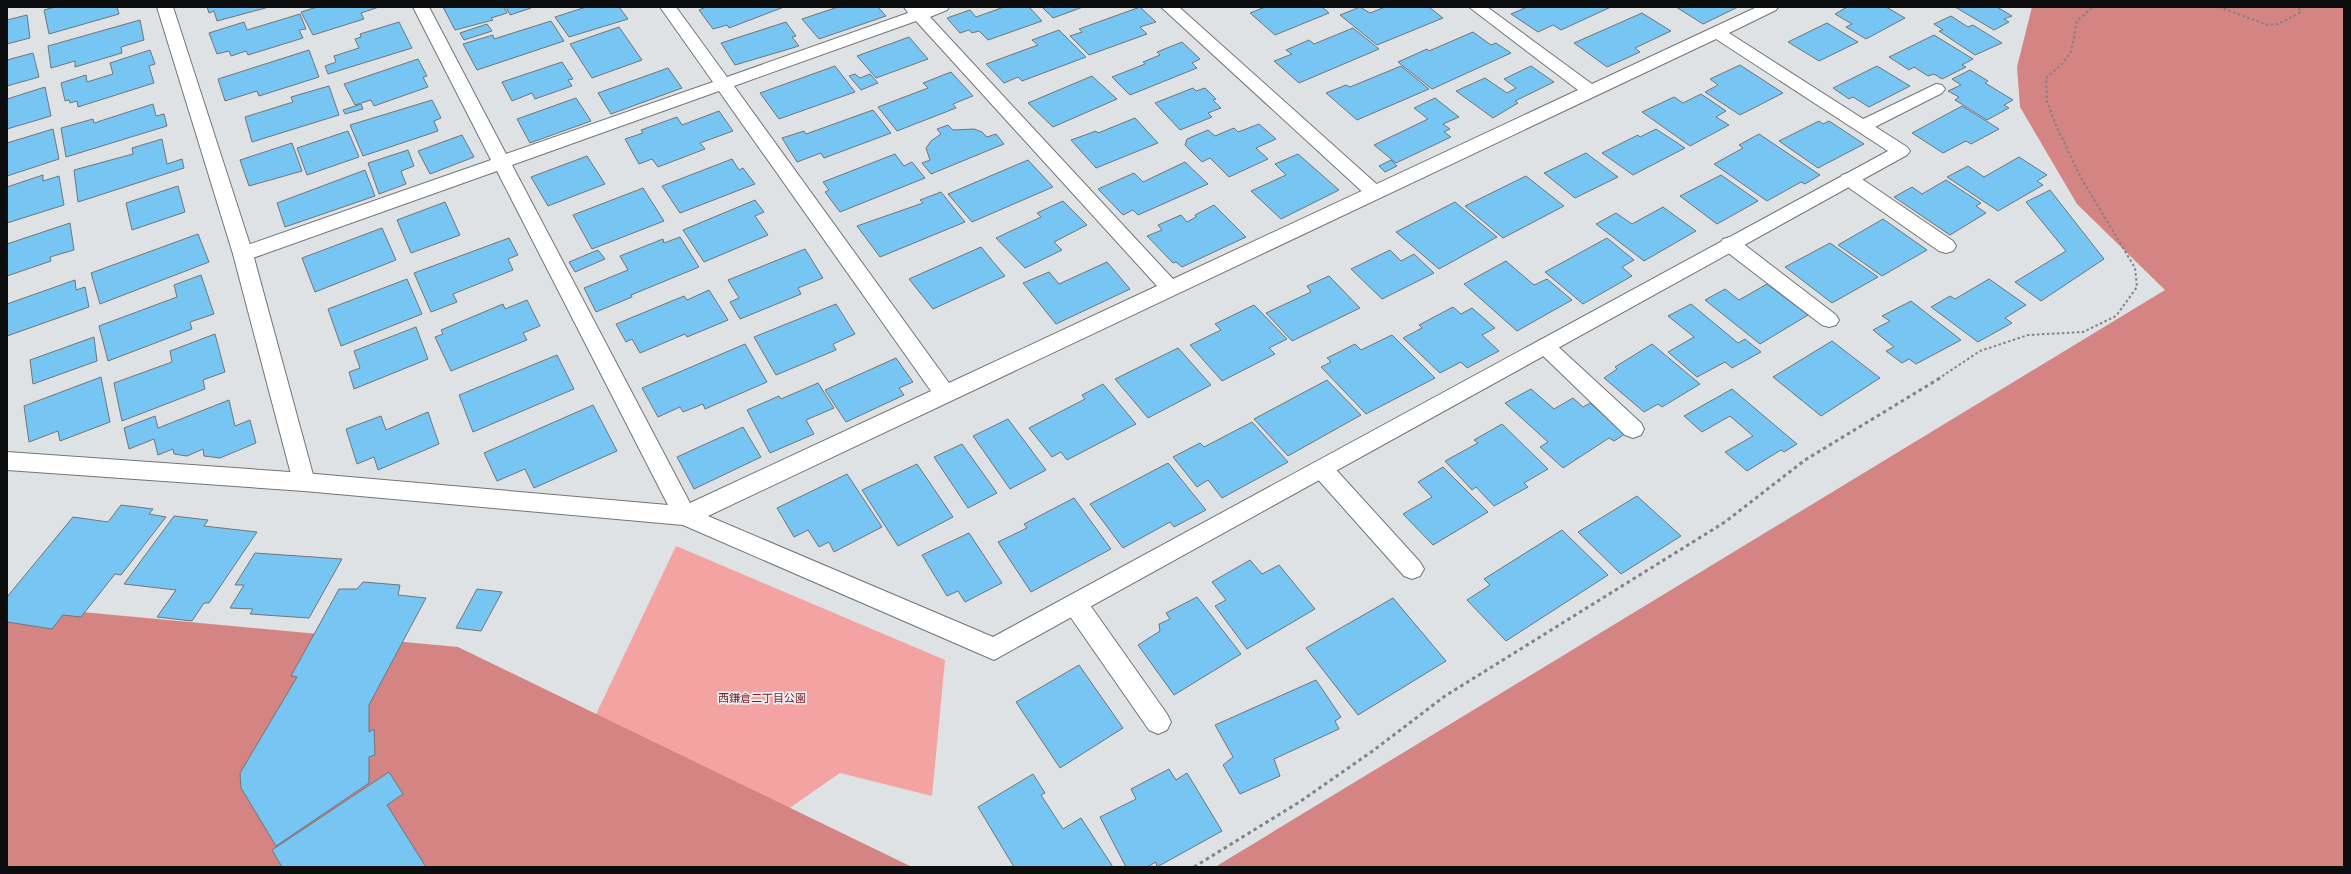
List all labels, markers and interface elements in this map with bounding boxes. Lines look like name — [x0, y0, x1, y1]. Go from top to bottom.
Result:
park label: 西鎌倉二丁目公園 — [718, 691, 806, 704]

